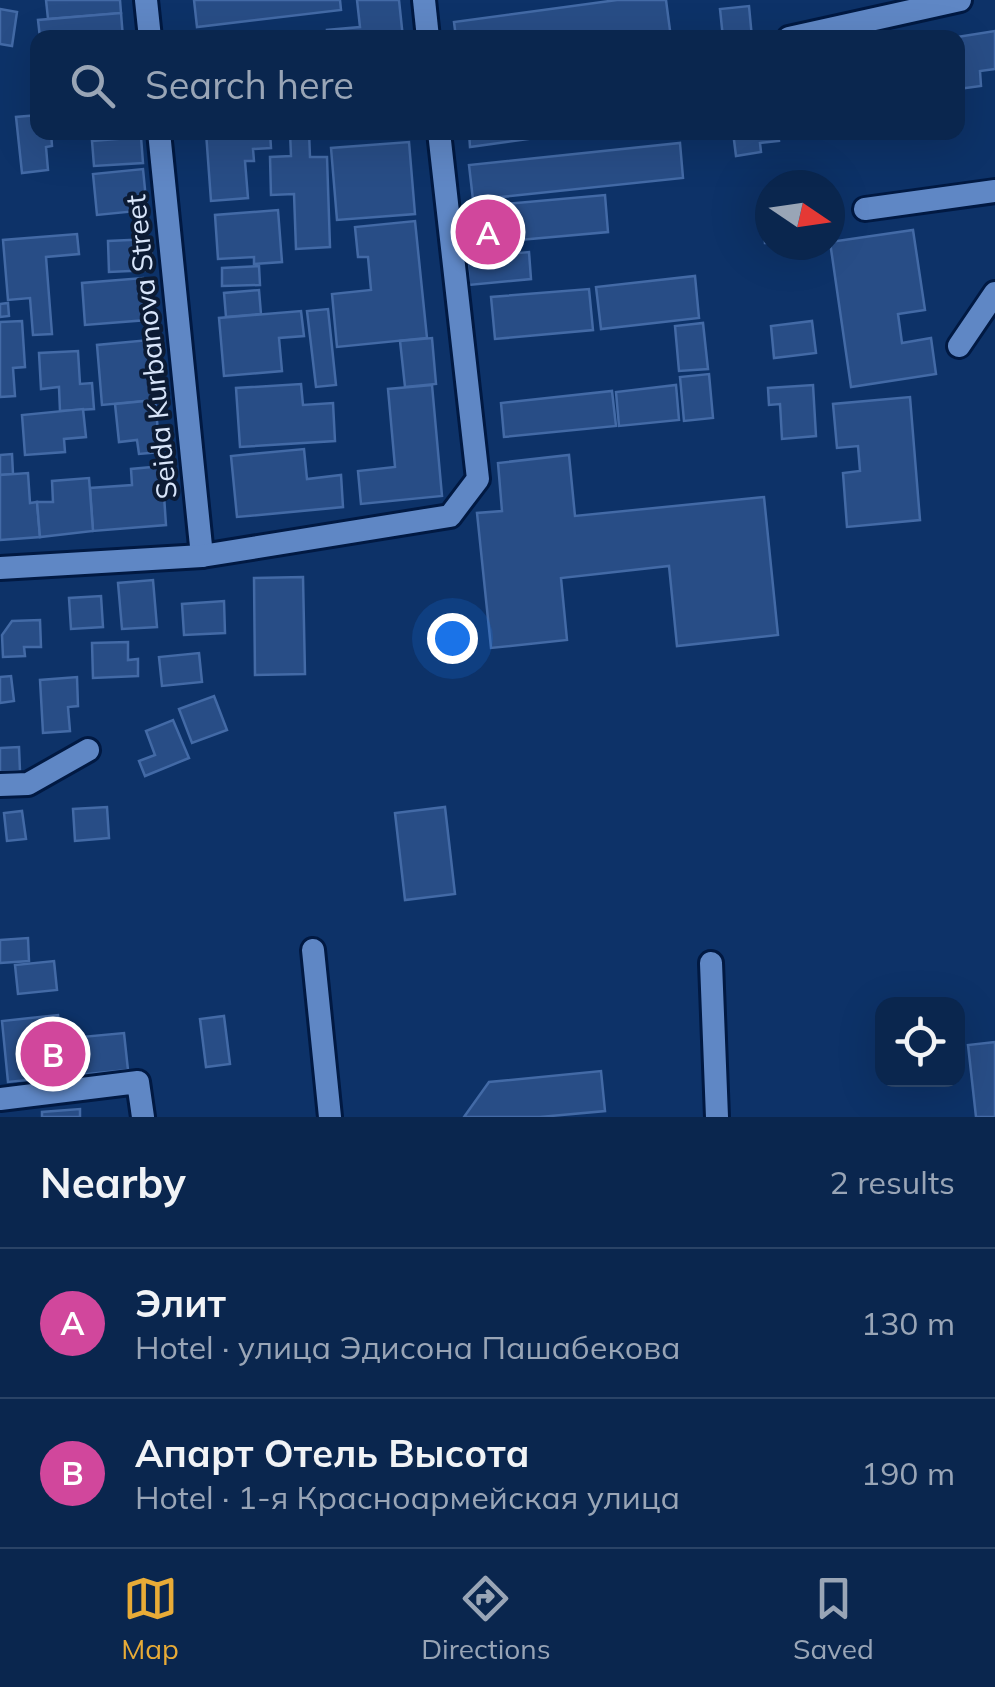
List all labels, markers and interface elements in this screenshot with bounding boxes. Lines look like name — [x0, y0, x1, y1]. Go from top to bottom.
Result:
search box — [30, 30, 965, 140]
icon: search — [65, 58, 120, 113]
text: Search here — [145, 61, 354, 109]
north arrow — [755, 170, 845, 260]
street label: Seida Kurbanova Street — [117, 193, 184, 501]
pin: A — [456, 194, 520, 270]
your location — [427, 613, 478, 664]
map controls — [875, 997, 965, 1087]
button: locate — [875, 997, 965, 1087]
pin: B — [20, 1016, 86, 1092]
text: Nearby — [40, 1156, 186, 1209]
text: 2 results — [830, 1162, 955, 1202]
text: Элит — [135, 1279, 226, 1327]
text: A — [60, 1303, 85, 1343]
text: 130 m — [861, 1303, 955, 1343]
text: Hotel · улица Эдисона Пашабекова — [135, 1327, 681, 1367]
text: Апарт Отель Высота — [135, 1429, 530, 1477]
text: B — [61, 1453, 84, 1493]
text: 190 m — [861, 1453, 955, 1493]
text: Hotel · 1-я Красноармейская улица — [135, 1477, 680, 1517]
tab: Map — [121, 1571, 179, 1666]
tab: Directions — [421, 1571, 551, 1666]
tab: Saved — [793, 1571, 874, 1666]

